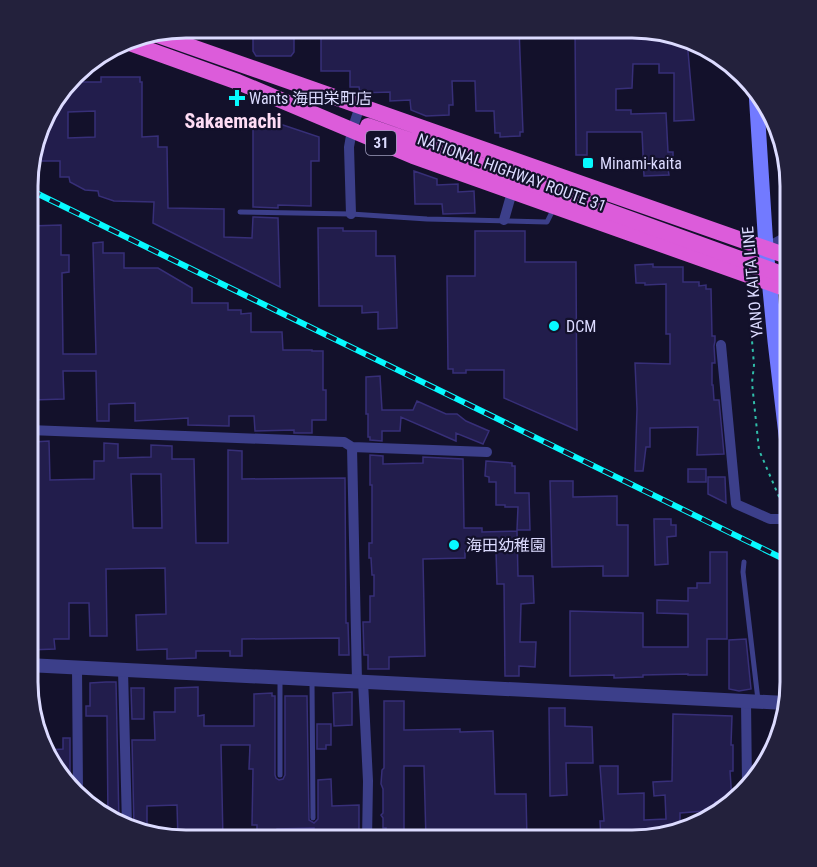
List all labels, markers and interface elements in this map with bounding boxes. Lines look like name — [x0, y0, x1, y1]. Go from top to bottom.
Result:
place label: Wants 海田栄町店 — [249, 89, 372, 108]
marker: Wants 海田栄町店 — [230, 91, 244, 105]
district label: Sakaemachi — [184, 109, 282, 133]
street label: NATIONAL HIGHWAY ROUTE 31 — [415, 129, 609, 215]
road number: 31 — [366, 131, 396, 155]
place label: Minami-kaita — [600, 154, 682, 173]
marker: Minami-kaita — [581, 156, 595, 170]
street label: YANO KAITA LINE — [738, 225, 767, 339]
place label: DCM — [566, 317, 596, 336]
marker: DCM — [547, 319, 561, 333]
place label: 海田幼稚園 — [466, 536, 546, 555]
marker: 海田幼稚園 — [447, 538, 461, 552]

